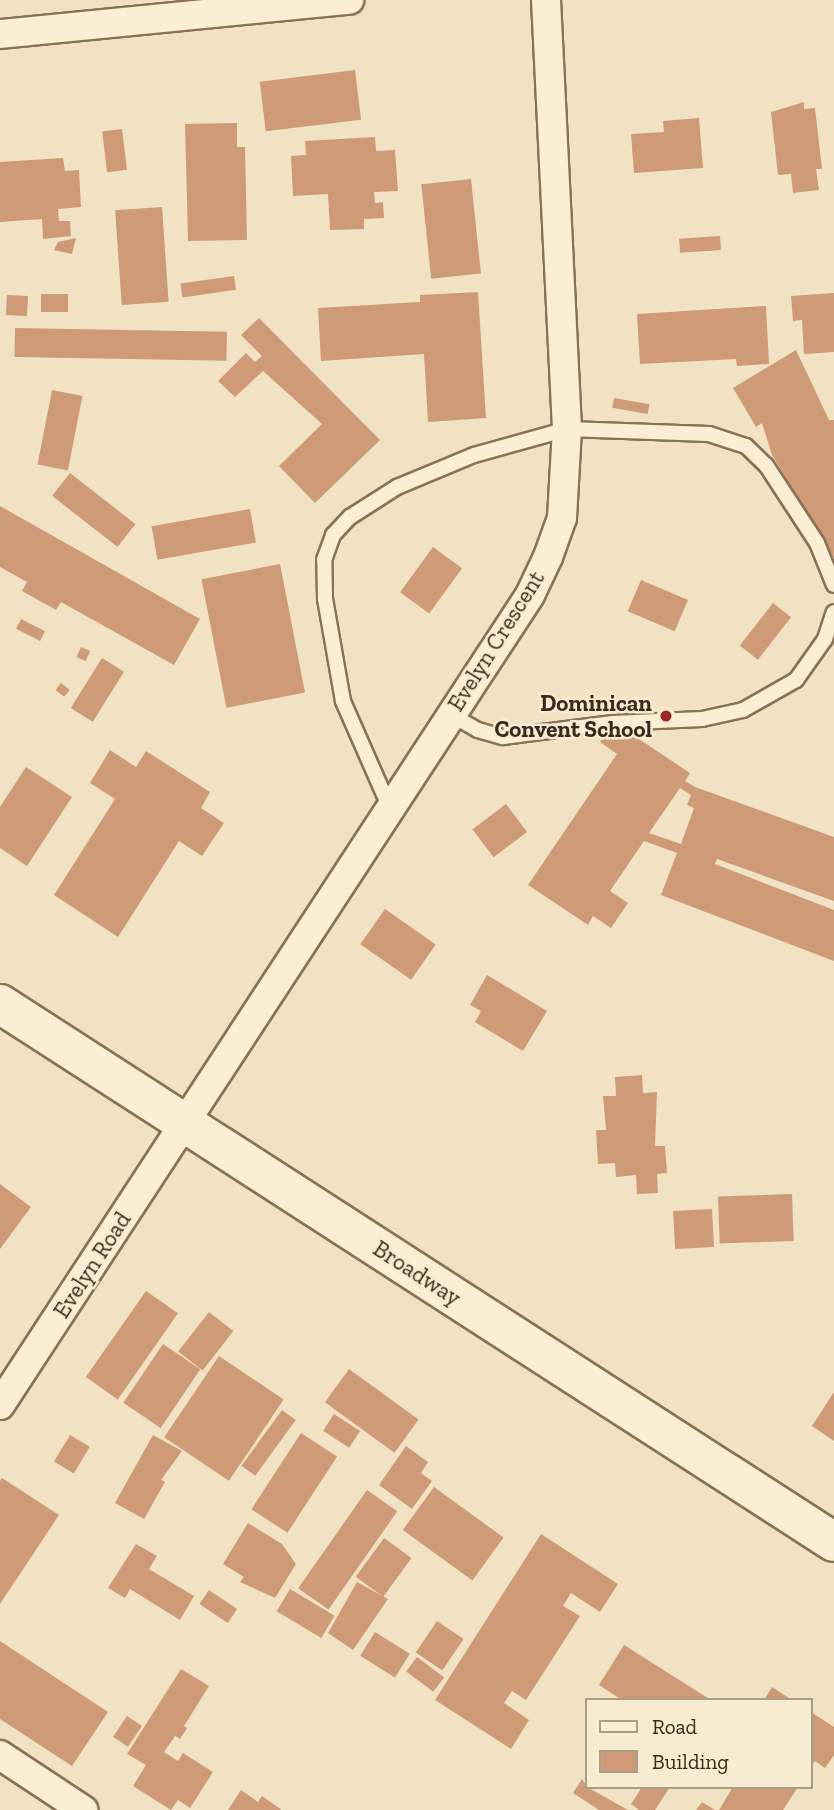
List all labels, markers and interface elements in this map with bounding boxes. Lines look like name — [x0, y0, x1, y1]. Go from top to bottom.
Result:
street label: Evelyn Crescent — [442, 566, 550, 716]
place label: Dominican Convent School — [494, 689, 652, 743]
marker: Dominican Convent School — [658, 708, 674, 724]
street label: Evelyn Road — [47, 1207, 137, 1323]
street label: Broadway — [368, 1234, 466, 1312]
legend — [586, 1698, 813, 1789]
text: Road — [652, 1714, 697, 1739]
text: Building — [652, 1749, 729, 1774]

